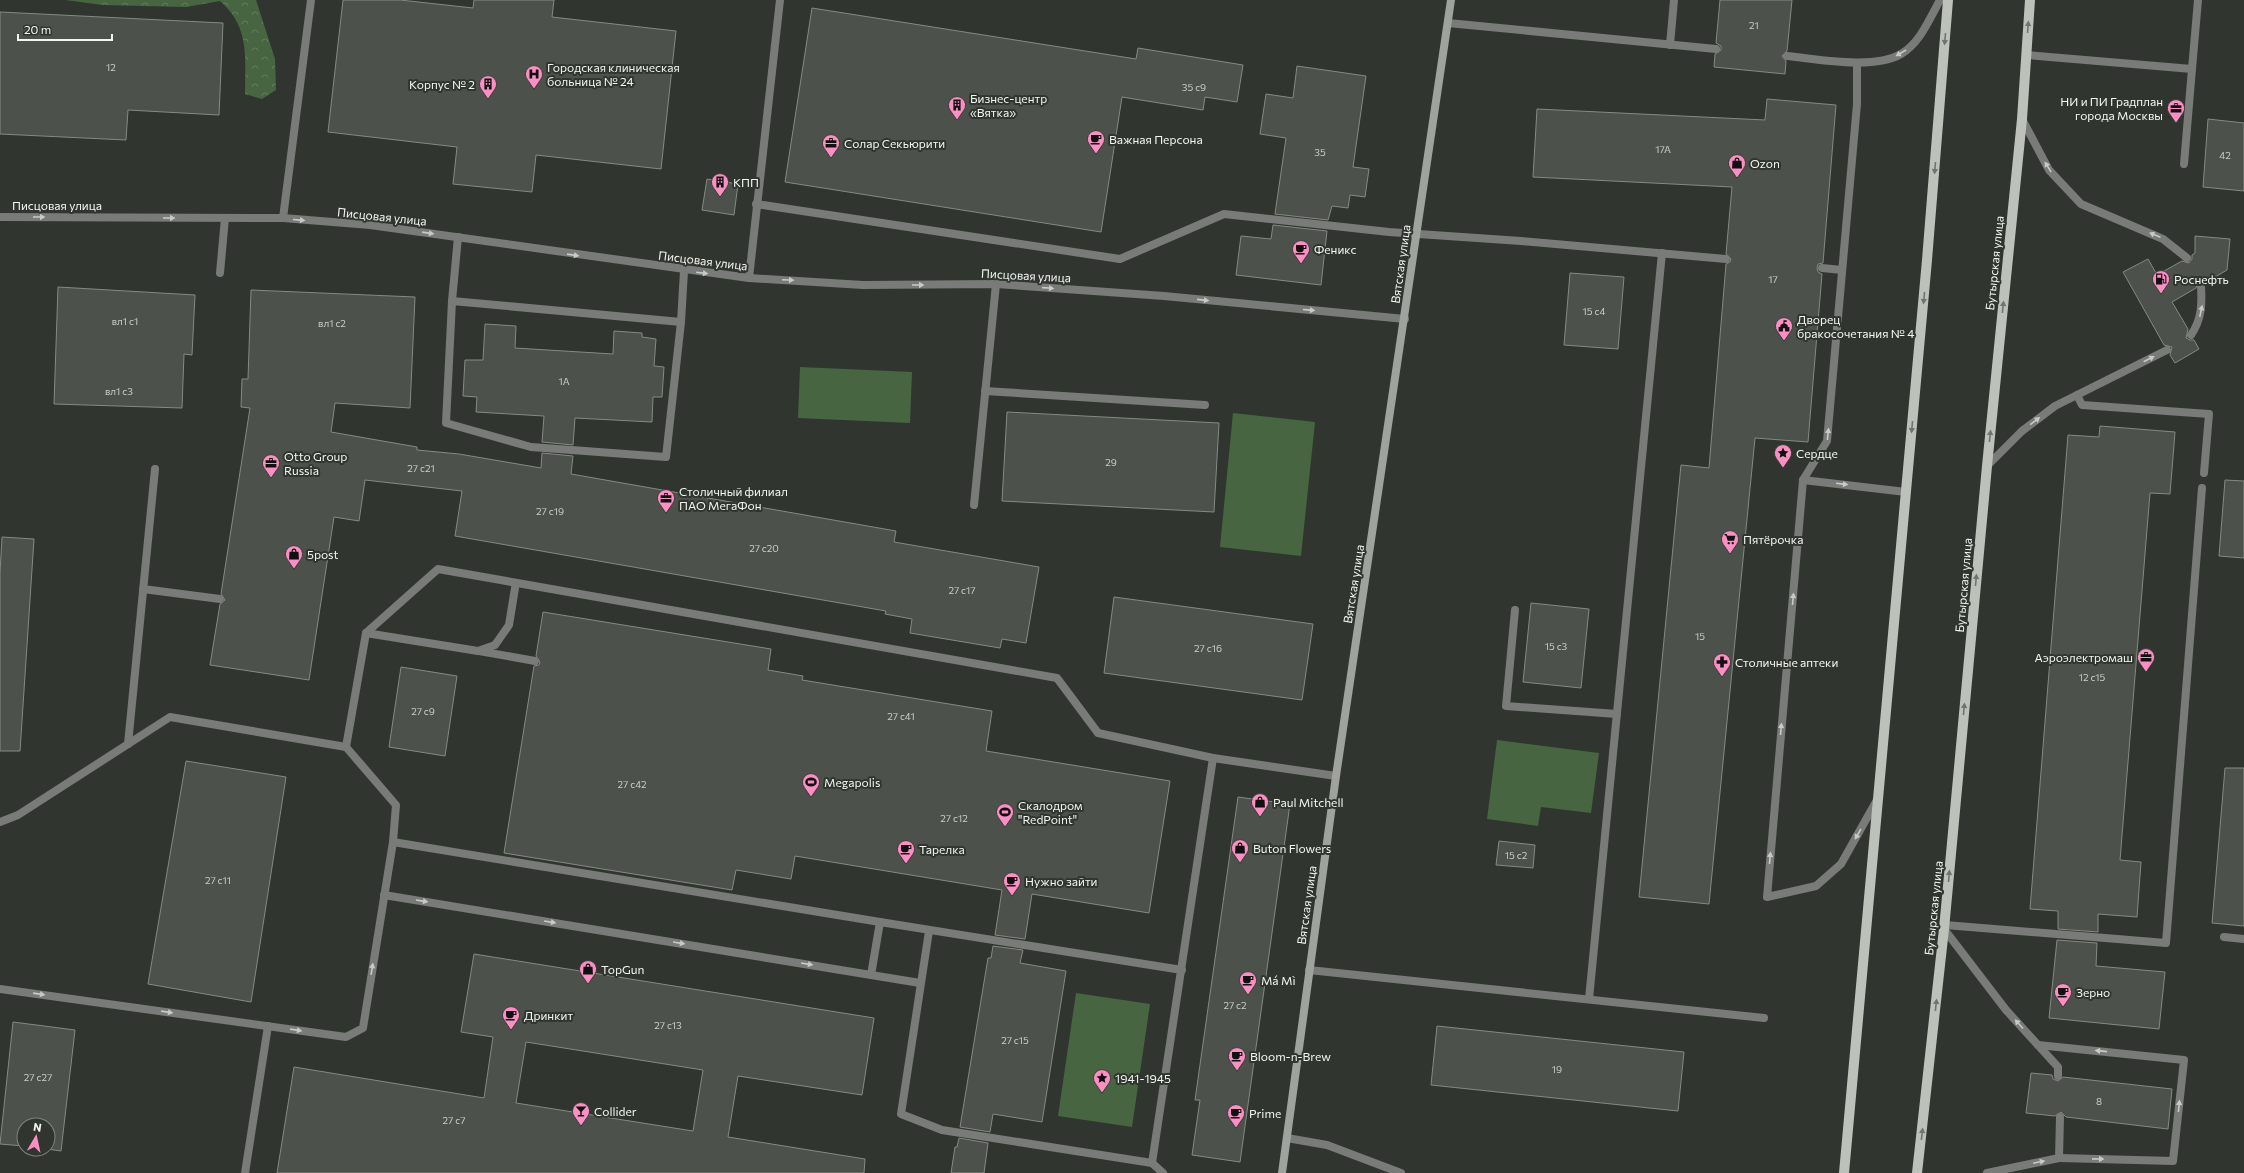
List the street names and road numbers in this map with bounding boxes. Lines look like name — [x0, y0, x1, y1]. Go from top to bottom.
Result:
street label: Писцовая улица — [12, 198, 102, 212]
street label: Писцовая улица — [337, 204, 427, 228]
street label: Бутырская улица — [1982, 215, 2006, 311]
street label: Вятская улица — [1388, 224, 1412, 304]
street label: Писцовая улица — [658, 248, 748, 272]
street label: Писцовая улица — [981, 266, 1071, 284]
street label: Бутырская улица — [1952, 537, 1974, 633]
street label: Вятская улица — [1340, 544, 1366, 624]
street label: Бутырская улица — [1921, 860, 1945, 956]
street label: Вятская улица — [1294, 865, 1318, 945]

